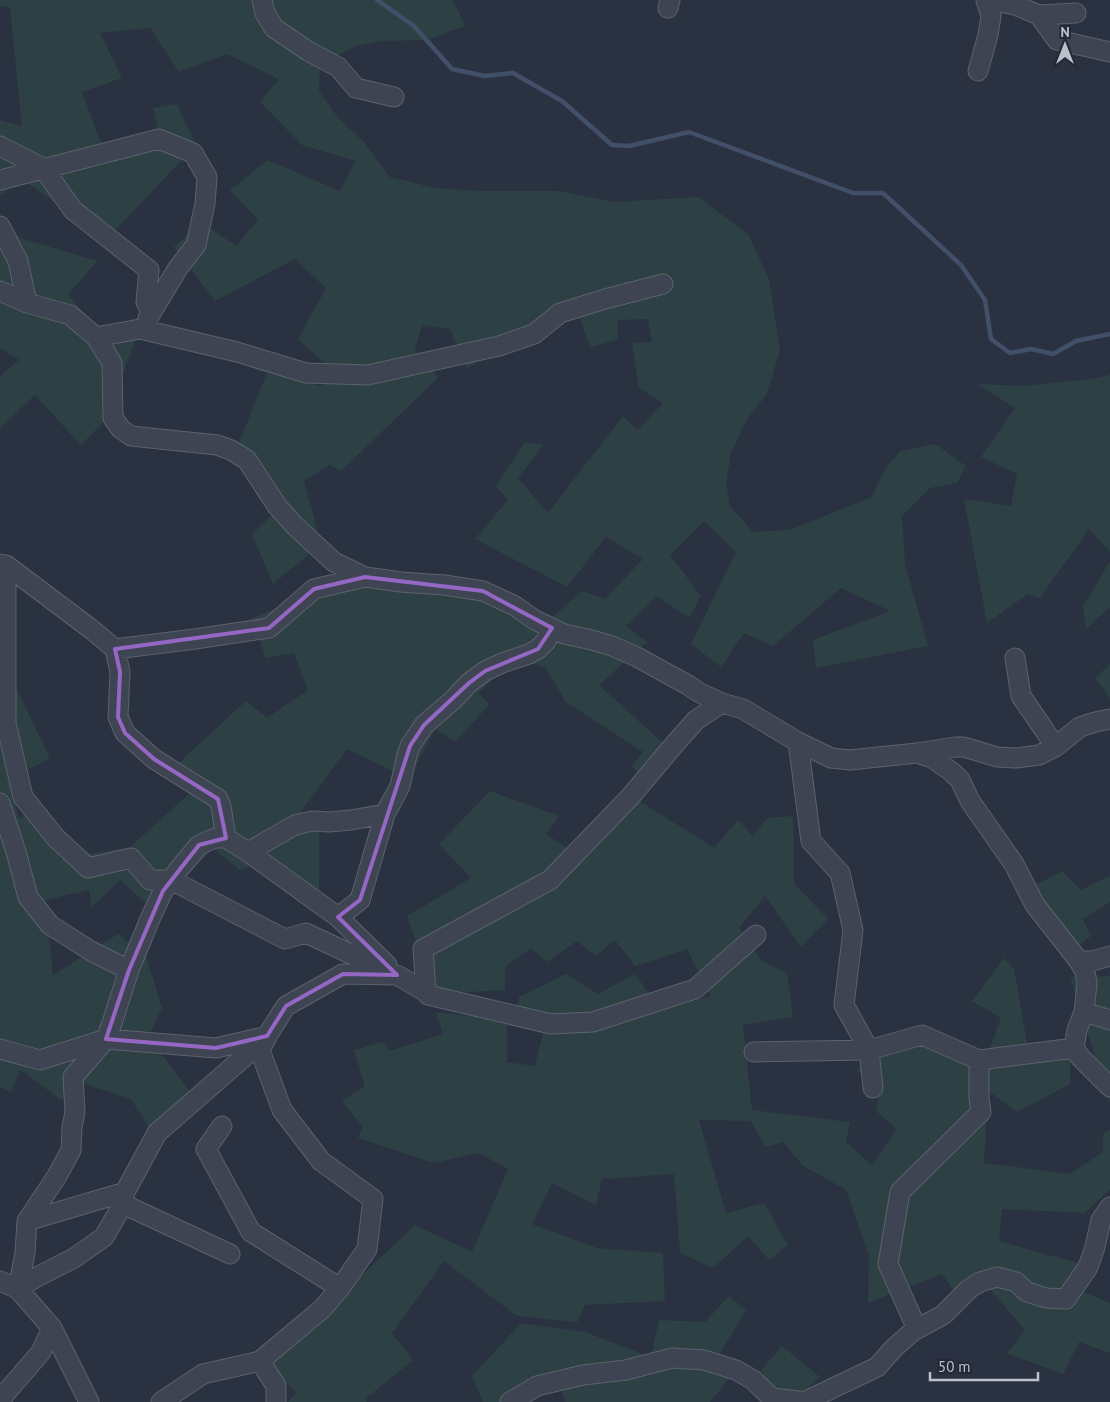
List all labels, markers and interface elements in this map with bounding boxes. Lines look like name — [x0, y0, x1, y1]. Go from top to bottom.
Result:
north arrow — [1040, 20, 1090, 70]
text: N — [1060, 23, 1070, 41]
scale bar — [930, 1350, 1038, 1382]
text: 50 m — [938, 1357, 971, 1376]

